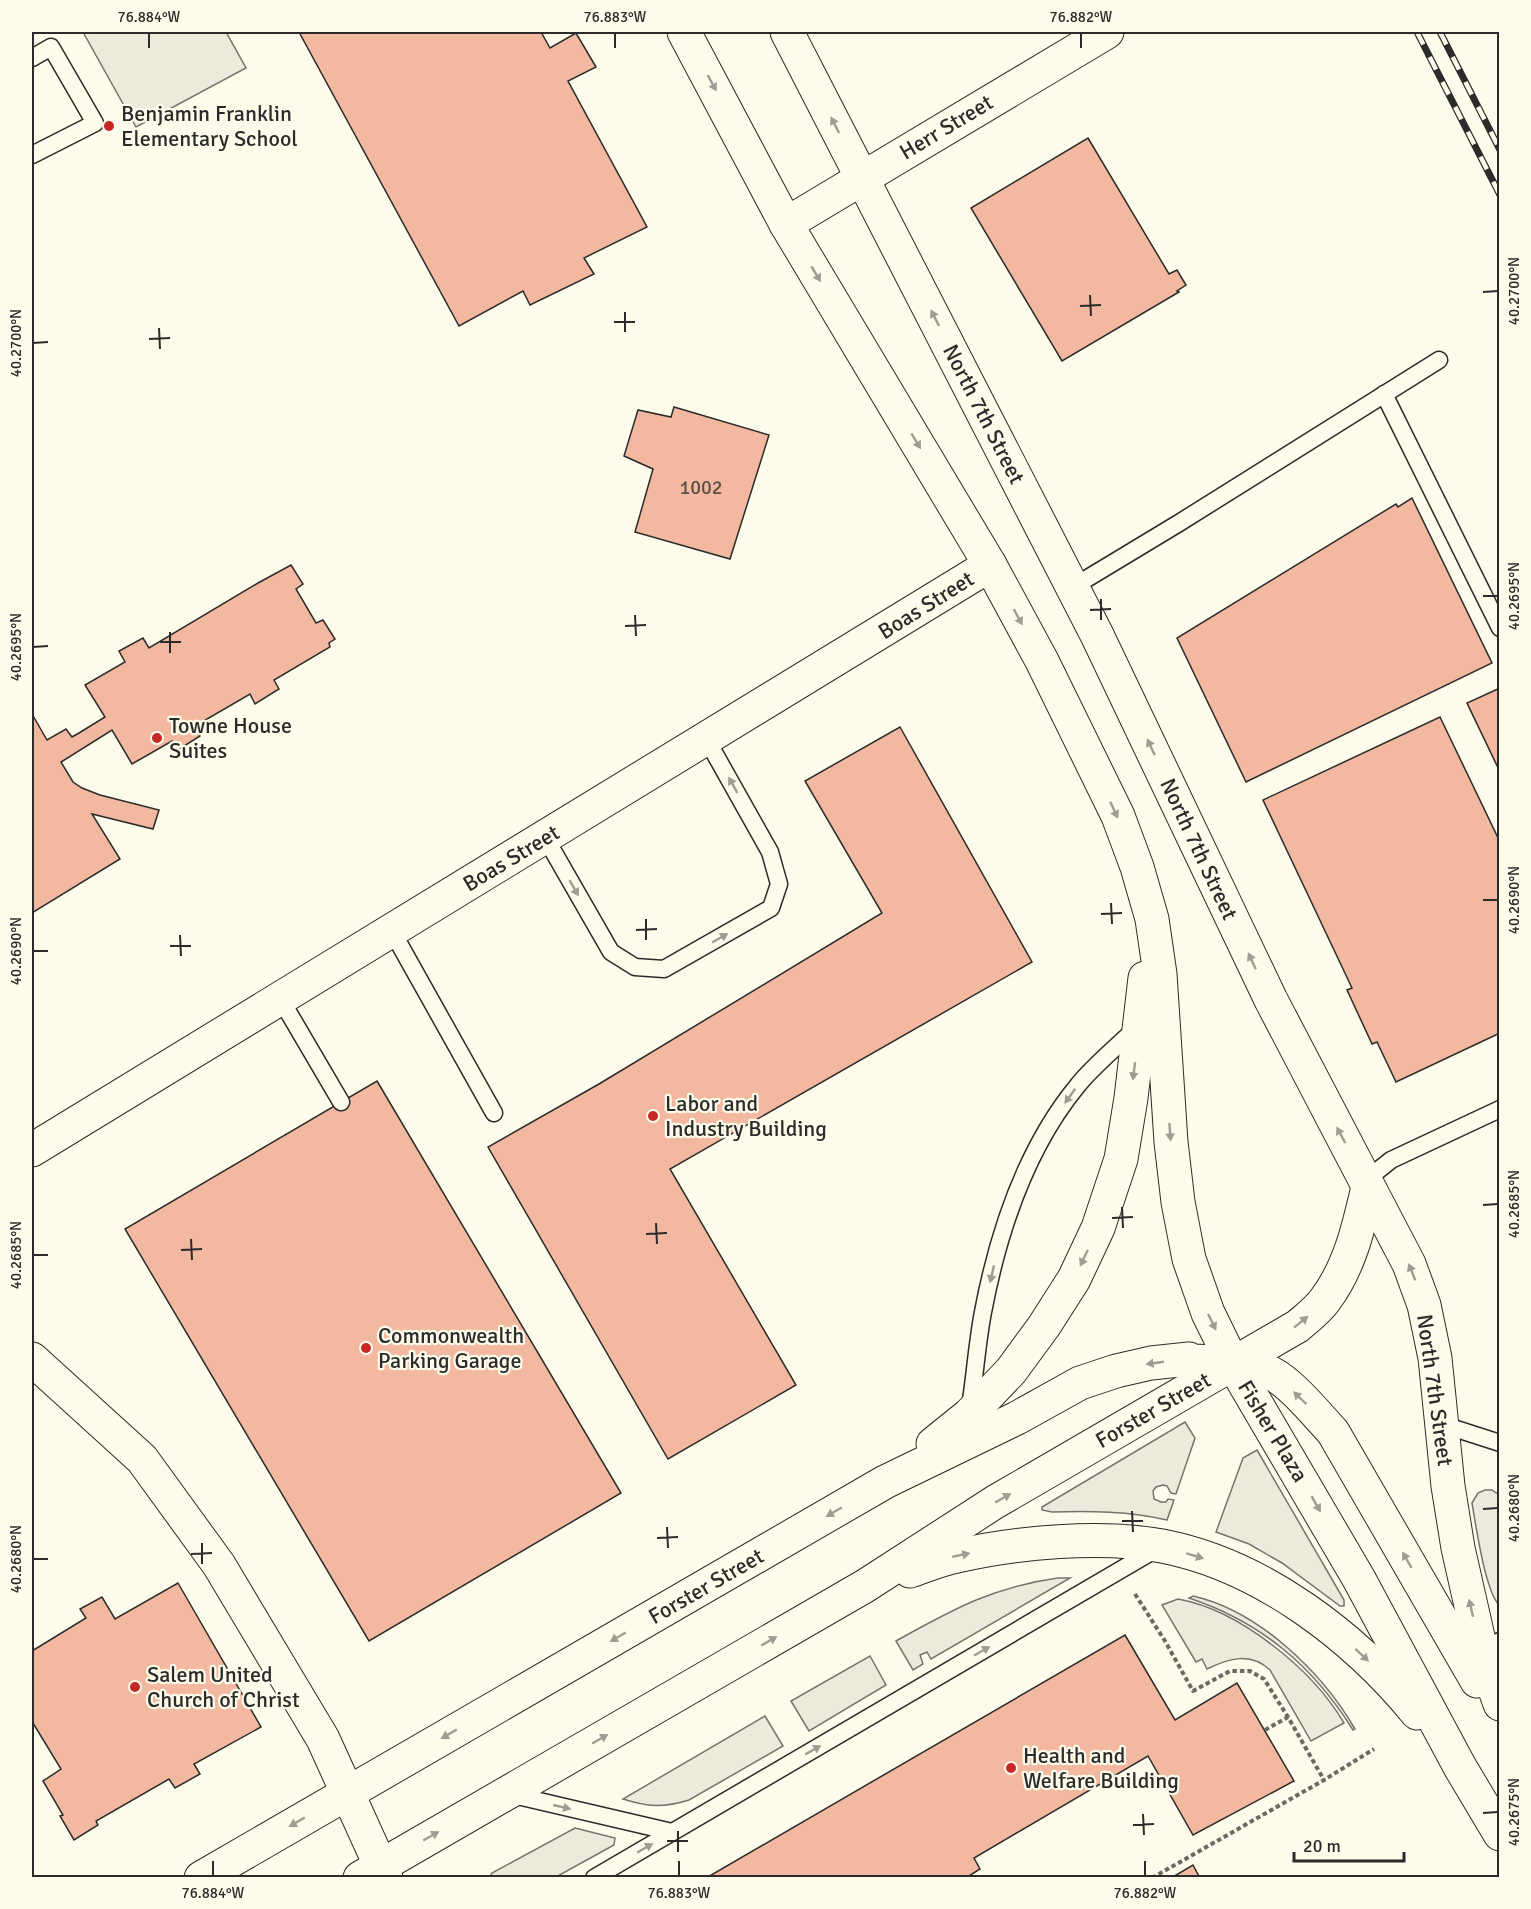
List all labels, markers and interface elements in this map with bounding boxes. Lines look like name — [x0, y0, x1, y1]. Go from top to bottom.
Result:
text: 76.884°W — [118, 8, 181, 26]
text: 76.883°W — [584, 8, 647, 26]
text: 76.882°W — [1050, 8, 1113, 26]
one-way arrow — [707, 75, 716, 92]
street label: Herr Street — [894, 88, 998, 165]
place label: Benjamin Franklin Elementary School — [121, 100, 298, 152]
one-way arrow — [831, 117, 840, 134]
marker: Benjamin Franklin Elementary School — [102, 119, 116, 133]
text: 40.2700°N — [1505, 257, 1523, 325]
one-way arrow — [810, 266, 821, 282]
text: 40.2700°N — [7, 309, 25, 377]
one-way arrow — [930, 310, 939, 327]
street label: North 7th Street — [937, 340, 1031, 489]
one-way arrow — [911, 433, 921, 450]
house number: 1002 — [679, 475, 723, 500]
text: 40.2695°N — [1505, 562, 1523, 630]
street label: Boas Street — [873, 565, 979, 645]
one-way arrow — [1013, 609, 1023, 626]
text: 40.2695°N — [7, 613, 25, 681]
place label: Towne House Suites — [169, 712, 292, 764]
marker: Towne House Suites — [150, 731, 164, 745]
one-way arrow — [1146, 739, 1155, 756]
street label: North 7th Street — [1154, 774, 1244, 924]
one-way arrow — [727, 777, 738, 793]
one-way arrow — [1110, 802, 1119, 819]
street label: Boas Street — [458, 819, 564, 897]
text: 40.2690°N — [1505, 866, 1523, 934]
one-way arrow — [569, 879, 579, 896]
text: 40.2690°N — [7, 917, 25, 985]
one-way arrow — [711, 933, 728, 943]
one-way arrow — [1248, 953, 1257, 970]
one-way arrow — [1129, 1062, 1139, 1081]
one-way arrow — [1064, 1088, 1076, 1104]
place label: Labor and Industry Building — [665, 1090, 827, 1142]
marker: Labor and Industry Building — [646, 1109, 660, 1123]
one-way arrow — [1166, 1123, 1175, 1142]
one-way arrow — [1336, 1126, 1346, 1143]
text: 40.2685°N — [1505, 1170, 1523, 1238]
text: 40.2685°N — [7, 1221, 25, 1289]
one-way arrow — [1079, 1250, 1088, 1267]
one-way arrow — [1407, 1263, 1417, 1281]
one-way arrow — [986, 1264, 996, 1283]
street label: North 7th Street — [1411, 1312, 1459, 1468]
one-way arrow — [1207, 1313, 1217, 1330]
one-way arrow — [1293, 1316, 1309, 1329]
place label: Commonwealth Parking Garage — [378, 1322, 524, 1374]
marker: Commonwealth Parking Garage — [359, 1341, 373, 1355]
one-way arrow — [1145, 1359, 1164, 1368]
street label: Forster Street — [1090, 1366, 1216, 1454]
street label: Fisher Plaza — [1232, 1375, 1314, 1487]
one-way arrow — [1294, 1391, 1308, 1405]
text: 40.2680°N — [1505, 1474, 1523, 1542]
one-way arrow — [995, 1492, 1011, 1503]
one-way arrow — [1311, 1496, 1322, 1512]
one-way arrow — [826, 1506, 842, 1517]
text: 40.2680°N — [7, 1525, 25, 1593]
street label: Forster Street — [643, 1542, 769, 1630]
one-way arrow — [952, 1550, 970, 1560]
one-way arrow — [1402, 1551, 1412, 1568]
one-way arrow — [1186, 1552, 1204, 1561]
one-way arrow — [1466, 1598, 1475, 1617]
one-way arrow — [609, 1632, 626, 1642]
one-way arrow — [761, 1636, 777, 1647]
one-way arrow — [974, 1646, 990, 1657]
one-way arrow — [1354, 1647, 1368, 1661]
place label: Salem United Church of Christ — [147, 1661, 300, 1713]
marker: Salem United Church of Christ — [128, 1680, 142, 1694]
one-way arrow — [441, 1729, 457, 1740]
one-way arrow — [592, 1734, 609, 1744]
place label: Health and Welfare Building — [1023, 1742, 1179, 1794]
one-way arrow — [805, 1744, 821, 1755]
marker: Health and Welfare Building — [1004, 1761, 1018, 1775]
text: 40.2675°N — [1505, 1778, 1523, 1846]
one-way arrow — [553, 1802, 571, 1812]
one-way arrow — [289, 1817, 305, 1828]
scale bar — [1294, 1825, 1404, 1863]
one-way arrow — [423, 1831, 440, 1841]
text: 20 m — [1303, 1835, 1341, 1857]
one-way arrow — [637, 1843, 654, 1853]
text: 76.884°W — [182, 1884, 245, 1902]
text: 76.883°W — [648, 1884, 711, 1902]
text: 76.882°W — [1114, 1884, 1177, 1902]

